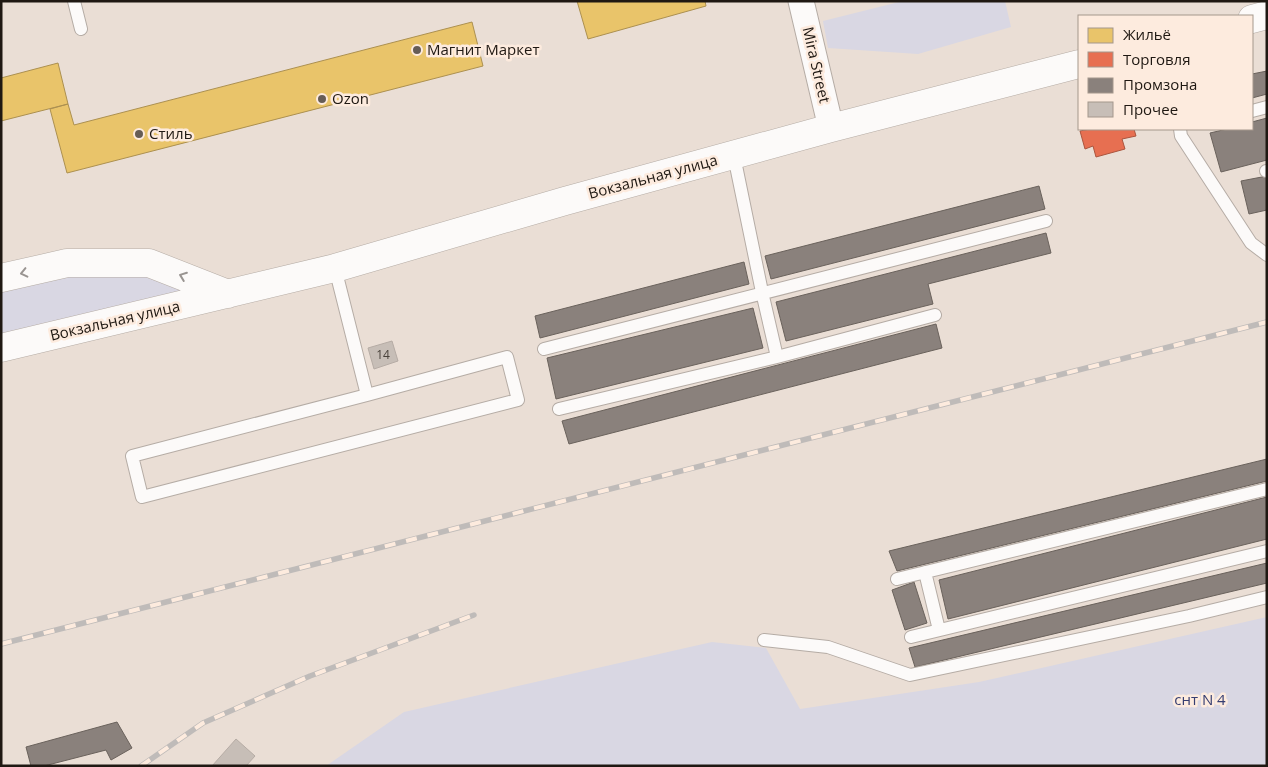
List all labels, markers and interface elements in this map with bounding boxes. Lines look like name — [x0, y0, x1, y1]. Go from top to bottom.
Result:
legend — [1078, 15, 1253, 130]
text: Жильё — [1123, 24, 1171, 44]
street label: Mira Street — [799, 25, 835, 105]
place label: Магнит Маркет — [427, 39, 540, 59]
marker: Магнит Маркет — [411, 44, 423, 56]
text: Торговля — [1123, 49, 1190, 69]
text: Промзона — [1123, 74, 1197, 94]
place label: Ozon — [332, 88, 369, 108]
marker: Ozon — [316, 93, 328, 105]
text: Прочее — [1123, 99, 1178, 119]
place label: Стиль — [149, 123, 193, 143]
marker: Стиль — [133, 128, 145, 140]
street label: Вокзальная улица — [586, 149, 720, 203]
one-way arrow — [19, 267, 28, 278]
one-way arrow — [179, 272, 188, 283]
street label: Вокзальная улица — [48, 295, 182, 345]
house number: 14 — [376, 346, 390, 363]
park label: снт N 4 — [1174, 689, 1226, 709]

